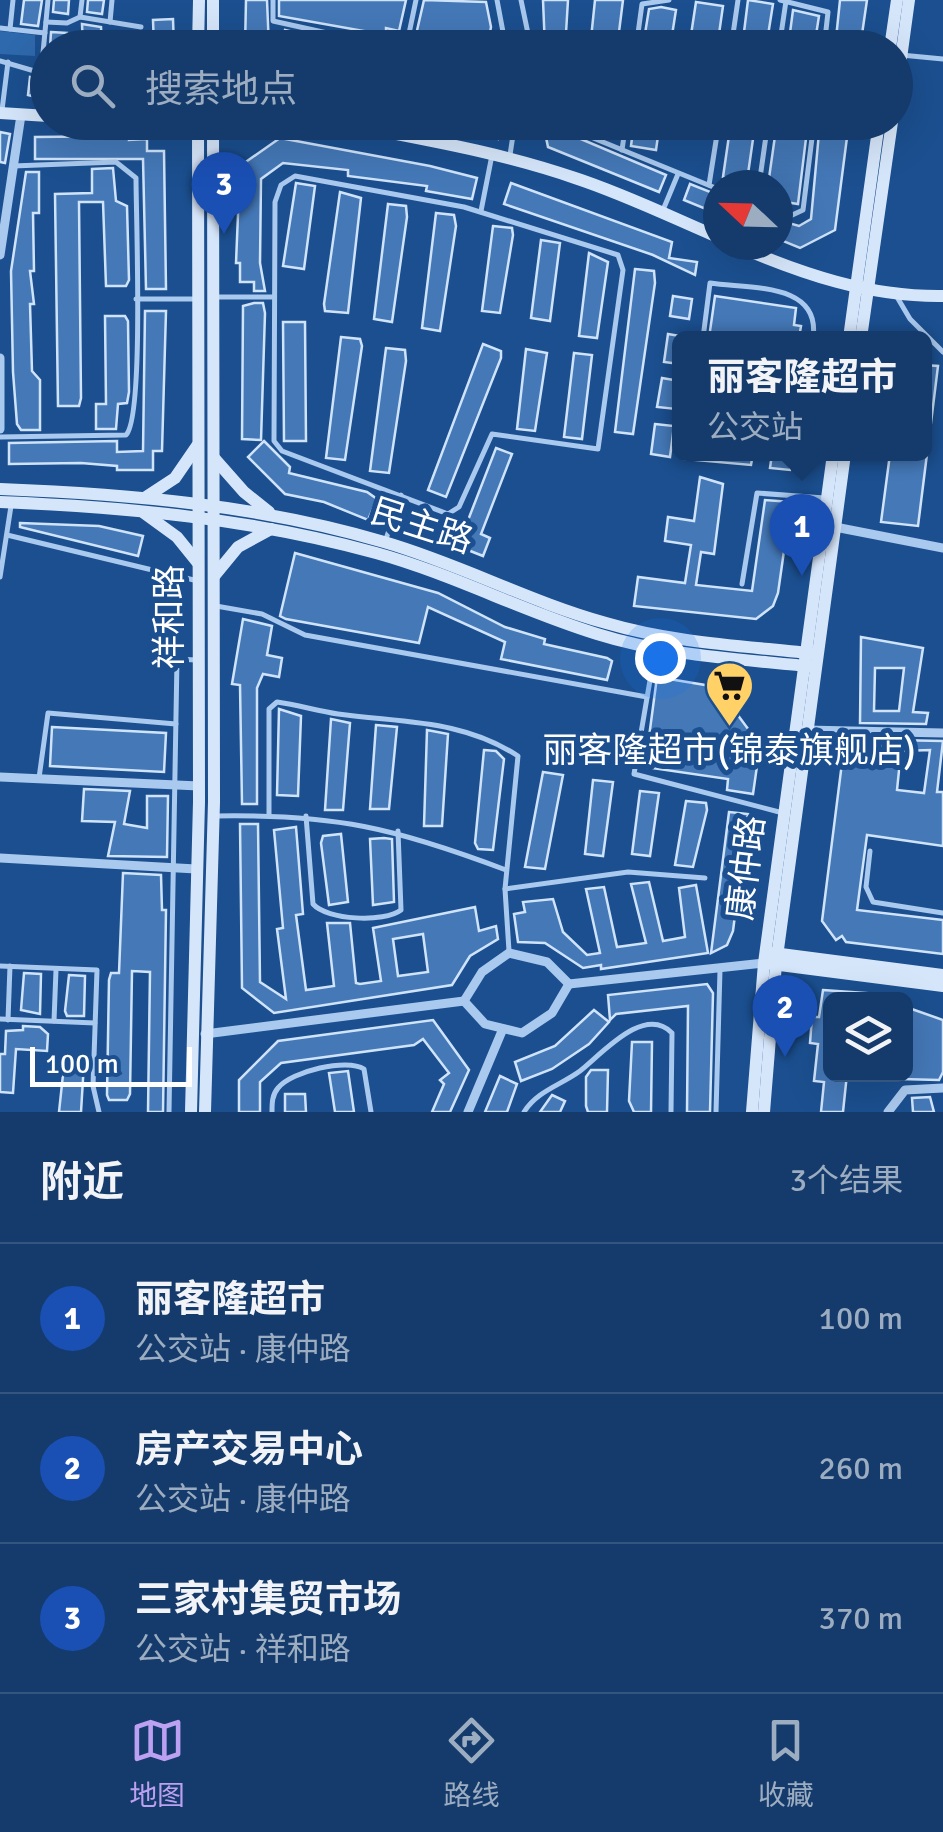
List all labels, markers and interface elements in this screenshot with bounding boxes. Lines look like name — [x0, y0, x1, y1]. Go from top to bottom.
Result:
search box — [30, 30, 913, 140]
icon: search — [65, 58, 120, 113]
text: 搜索地点 — [145, 66, 297, 113]
pin: 3 — [192, 152, 256, 234]
north arrow — [703, 170, 793, 260]
popup — [672, 331, 932, 461]
text: 丽客隆超市 — [707, 354, 897, 401]
text: 公交站 — [707, 408, 803, 447]
street label: 民主路 — [365, 489, 479, 563]
pin: 1 — [770, 494, 834, 576]
street label: 祥和路 — [148, 564, 191, 670]
your location — [635, 633, 686, 684]
supermarket icon: 丽客隆超市(锦泰旗舰店) — [703, 660, 755, 728]
place label: 丽客隆超市(锦泰旗舰店) — [542, 729, 916, 772]
street label: 康仲路 — [718, 813, 774, 923]
pin: 2 — [752, 974, 818, 1057]
map controls — [823, 992, 913, 1082]
button: layers — [823, 992, 913, 1082]
scale bar — [30, 1042, 192, 1086]
text: 100 m — [45, 1047, 119, 1081]
text: 附近 — [40, 1157, 124, 1208]
text: 3个结果 — [790, 1161, 903, 1200]
text: 丽客隆超市 — [135, 1276, 325, 1323]
text: 1 — [64, 1299, 81, 1338]
text: 100 m — [819, 1299, 903, 1338]
text: 公交站 · 康仲路 — [135, 1330, 351, 1369]
text: 房产交易中心 — [135, 1426, 363, 1473]
text: 2 — [64, 1449, 81, 1488]
text: 260 m — [819, 1449, 903, 1488]
text: 公交站 · 康仲路 — [135, 1480, 351, 1519]
text: 三家村集贸市场 — [135, 1576, 401, 1623]
text: 3 — [64, 1599, 81, 1638]
text: 370 m — [819, 1599, 903, 1638]
text: 公交站 · 祥和路 — [135, 1630, 351, 1669]
tab: 地图 — [129, 1713, 185, 1813]
tab: 路线 — [443, 1713, 500, 1813]
tab: 收藏 — [758, 1713, 814, 1813]

